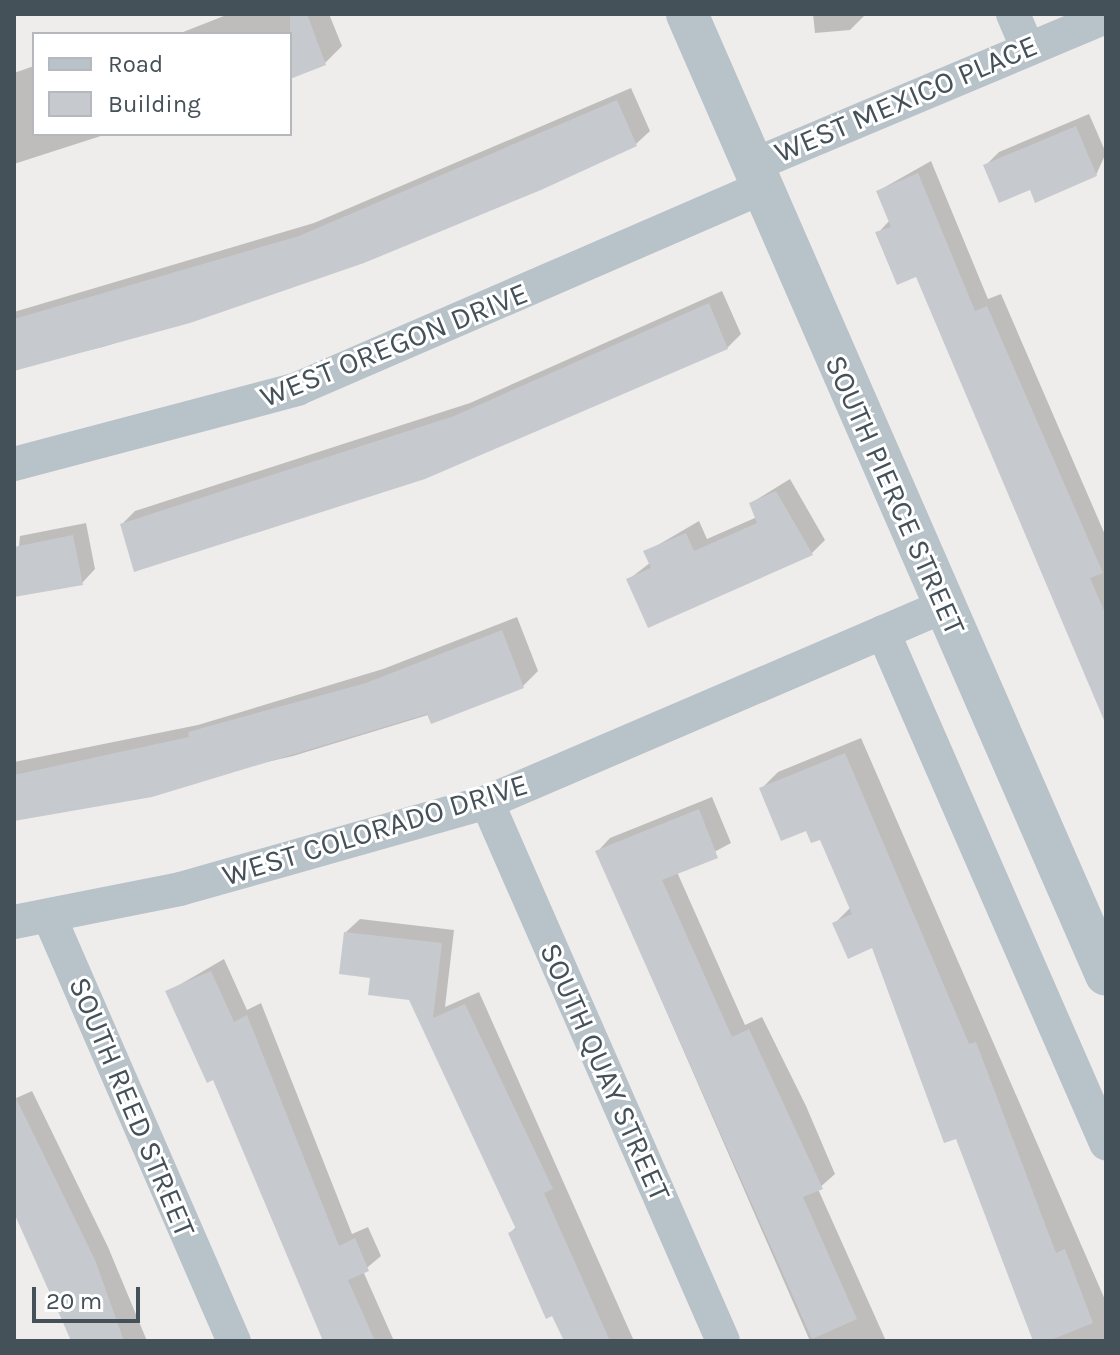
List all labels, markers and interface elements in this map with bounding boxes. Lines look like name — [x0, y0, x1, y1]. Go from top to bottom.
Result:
street label: WEST MEXICO PLACE — [769, 27, 1043, 171]
legend — [32, 32, 292, 136]
text: Road — [108, 50, 163, 78]
text: Building — [108, 90, 201, 118]
street label: WEST OREGON DRIVE — [255, 275, 533, 415]
street label: SOUTH PIERCE STREET — [817, 350, 973, 640]
street label: WEST COLORADO DRIVE — [218, 766, 532, 894]
street label: SOUTH QUAY STREET — [532, 937, 678, 1207]
street label: SOUTH REED STREET — [61, 972, 203, 1242]
scale bar — [36, 1271, 144, 1321]
text: 20 m — [46, 1287, 102, 1315]

